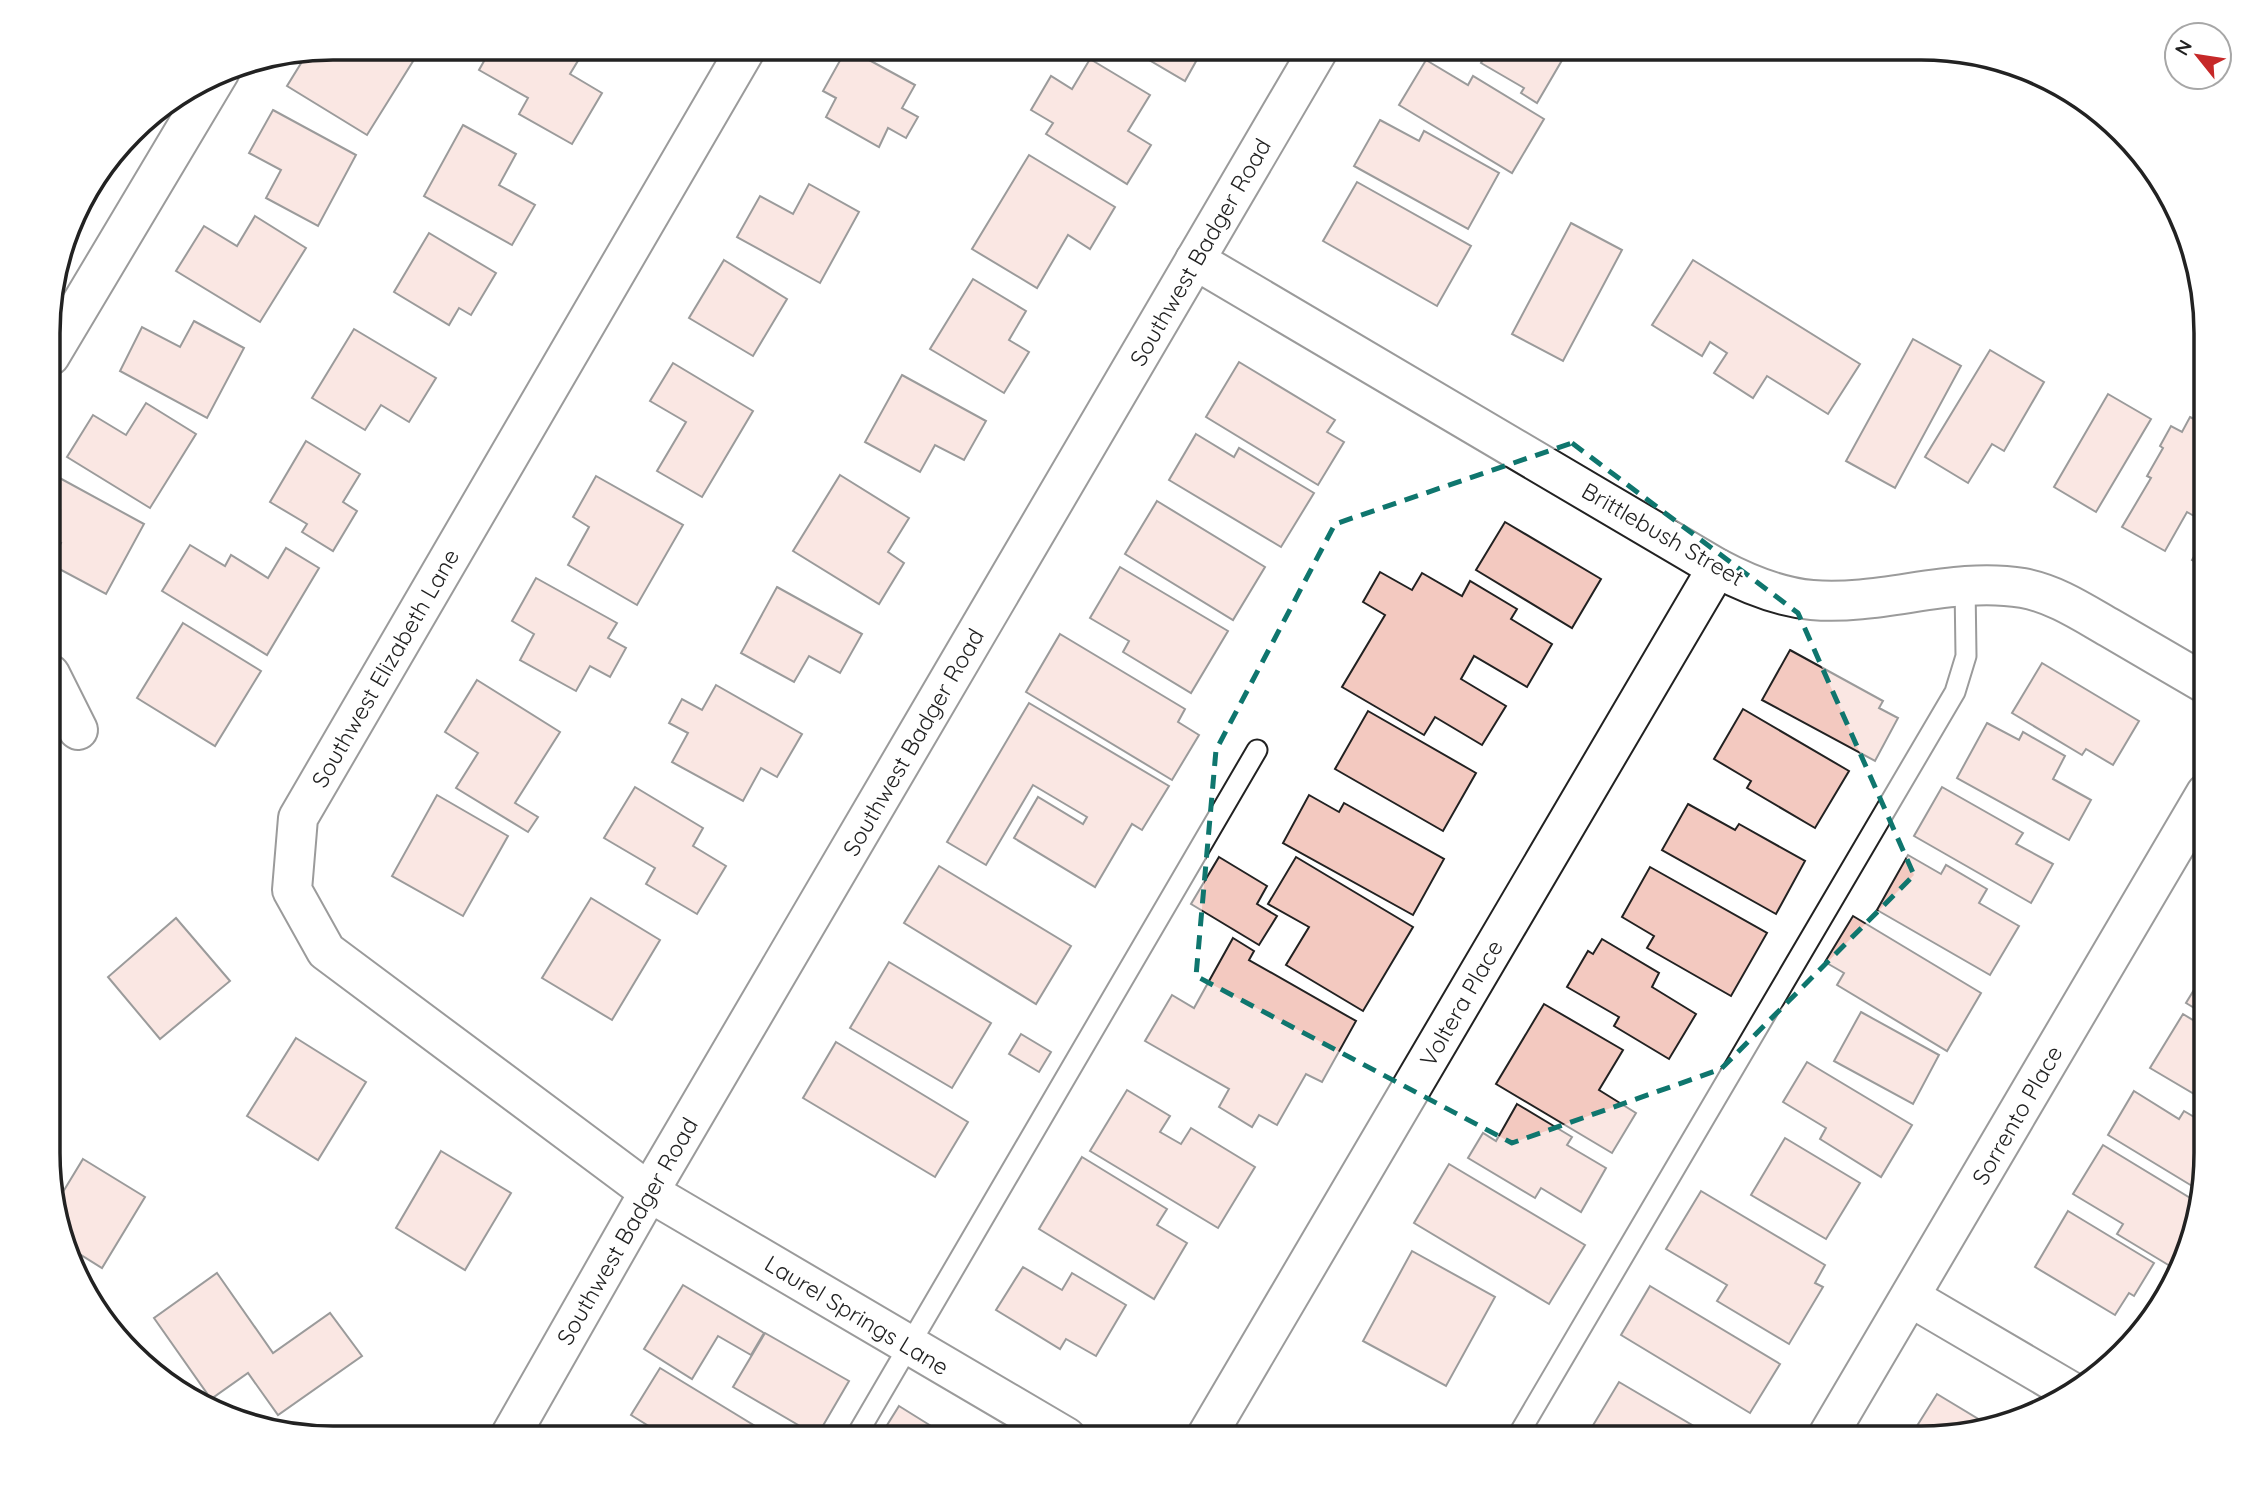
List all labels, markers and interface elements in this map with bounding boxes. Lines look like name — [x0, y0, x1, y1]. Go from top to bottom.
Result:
north arrow — [2163, 21, 2233, 91]
text: N — [2169, 35, 2197, 60]
street label: Southwest Badger Road — [1123, 133, 1277, 371]
street label: Brittlebush Street — [1577, 476, 1749, 592]
street label: Southwest Elizabeth Lane — [305, 544, 465, 792]
street label: Southwest Badger Road — [836, 623, 990, 861]
street label: Voltera Place — [1413, 935, 1509, 1071]
street label: Sorrento Place — [1965, 1040, 2069, 1190]
street label: Southwest Badger Road — [550, 1112, 704, 1350]
street label: Laurel Springs Lane — [760, 1249, 954, 1381]

